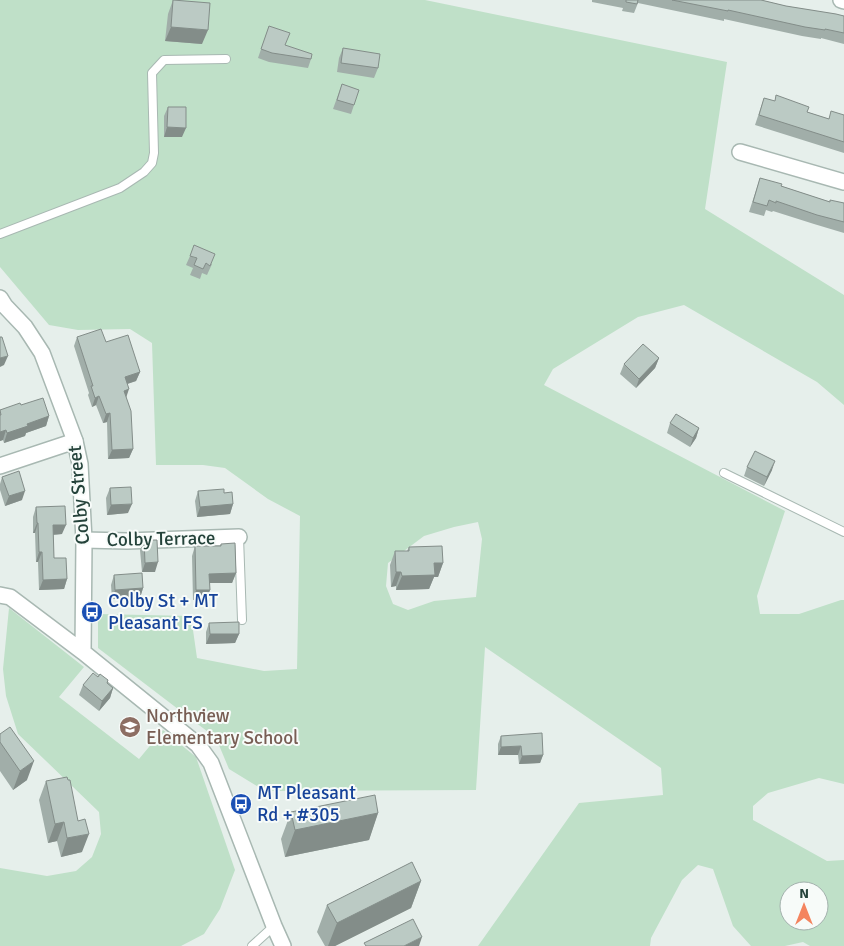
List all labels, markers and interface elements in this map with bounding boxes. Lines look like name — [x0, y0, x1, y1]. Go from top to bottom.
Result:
street label: Colby Street — [63, 444, 95, 546]
street label: Colby Terrace — [106, 526, 216, 552]
place label: Colby St + MT Pleasant FS — [108, 589, 219, 635]
bus stop icon: Colby St + MT Pleasant FS — [80, 600, 104, 624]
place label: Northview Elementary School — [146, 704, 299, 750]
school or university icon: Northview Elementary School — [118, 715, 142, 739]
place label: MT Pleasant Rd + #305 — [257, 781, 356, 827]
bus stop icon: MT Pleasant Rd + #305 — [229, 792, 253, 816]
north arrow — [779, 881, 829, 931]
text: N — [799, 885, 809, 902]

